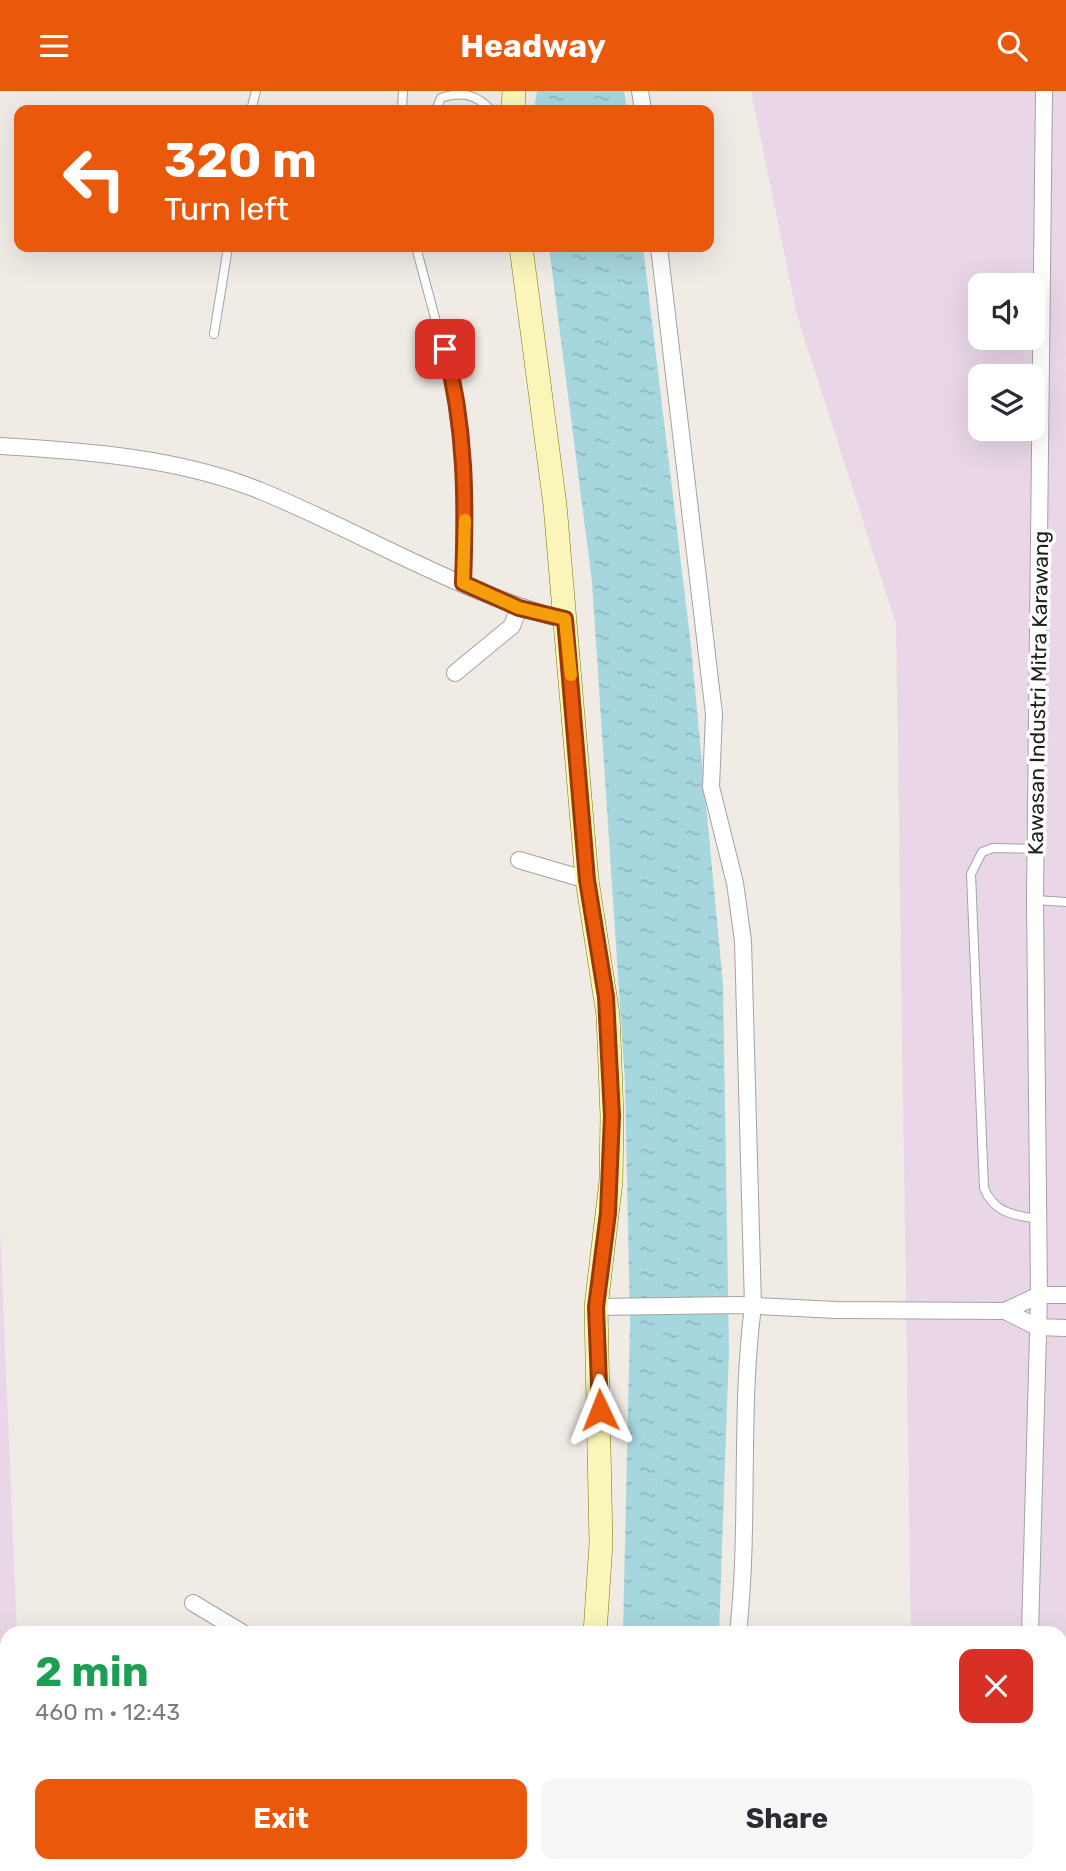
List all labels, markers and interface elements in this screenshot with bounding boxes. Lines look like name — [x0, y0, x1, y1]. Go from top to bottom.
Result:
icon: menu — [35, 27, 73, 65]
text: Headway — [460, 27, 606, 65]
icon: search — [993, 27, 1031, 65]
text: 320 m — [164, 131, 317, 189]
icon: left — [49, 133, 140, 224]
text: Turn left — [164, 190, 289, 228]
map controls — [968, 273, 1045, 441]
button: sound — [968, 273, 1045, 350]
pin — [415, 319, 475, 379]
icon: arrive — [426, 330, 464, 368]
button: layers — [968, 364, 1045, 441]
street label: Kawasan Industri Mitra Karawang — [1023, 531, 1053, 855]
position arrow — [563, 1373, 637, 1447]
text: 2 min — [35, 1647, 149, 1697]
button: close — [959, 1649, 1033, 1723]
text: 460 m · 12:43 — [35, 1698, 180, 1726]
button: Exit — [35, 1779, 527, 1859]
button: Share — [541, 1779, 1033, 1859]

